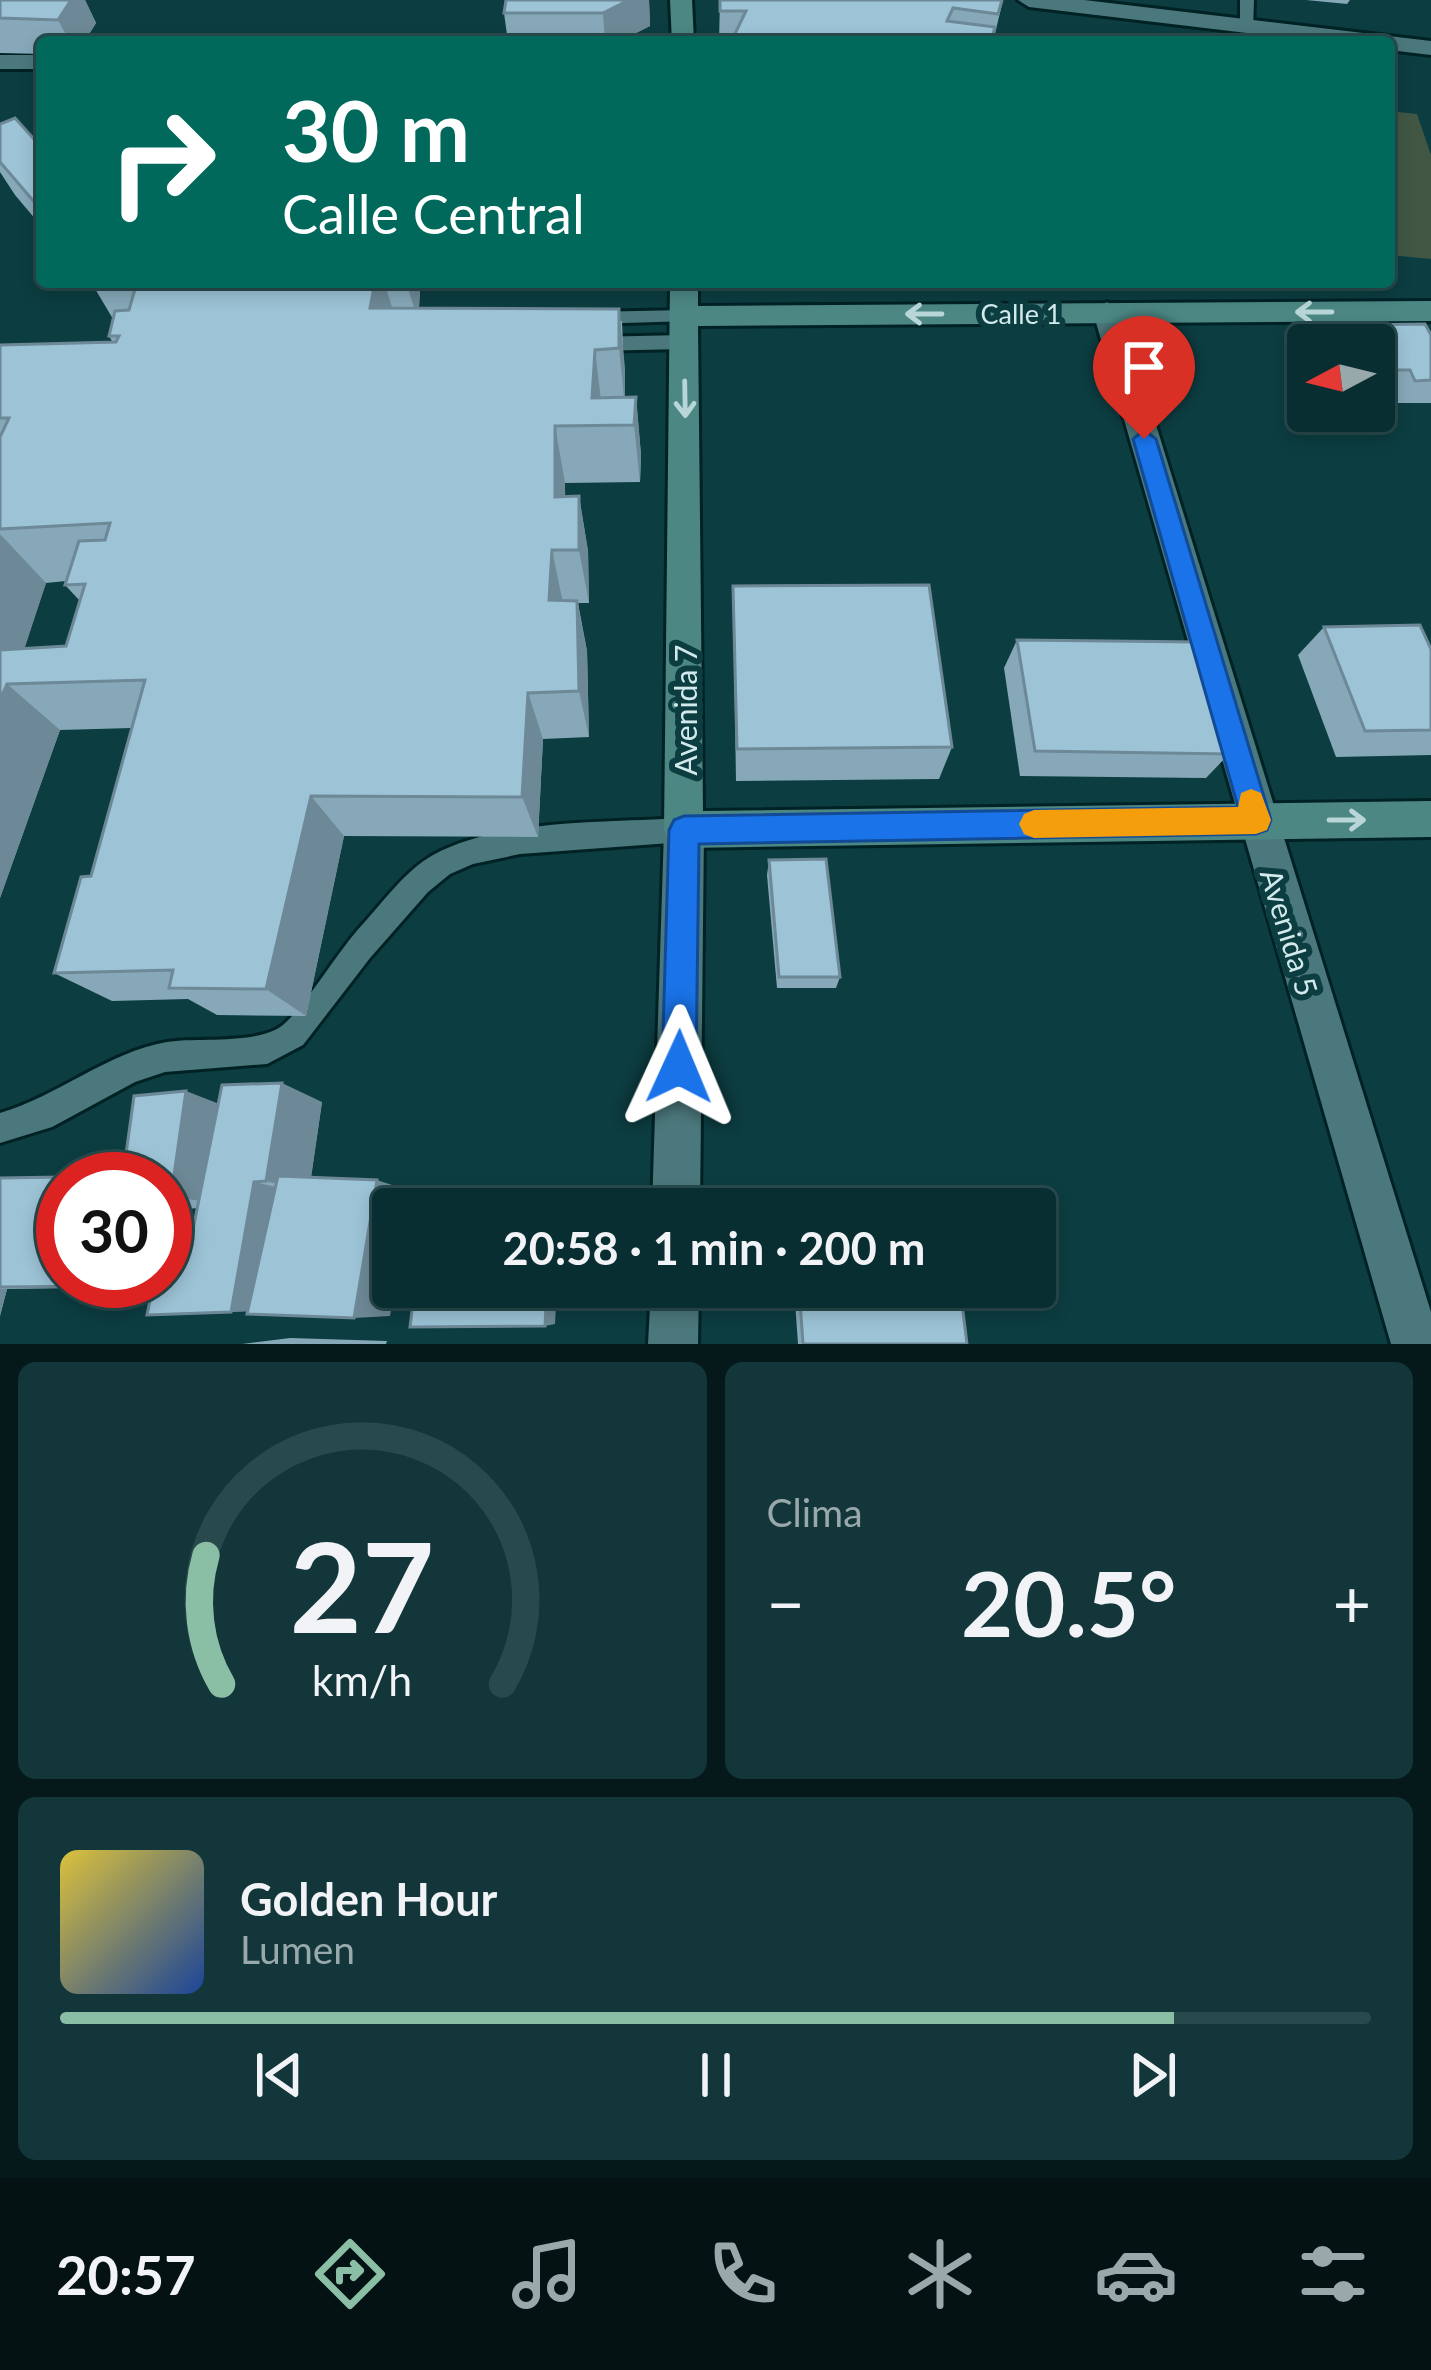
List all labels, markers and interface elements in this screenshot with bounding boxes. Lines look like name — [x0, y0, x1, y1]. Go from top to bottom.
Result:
text: 30 m — [282, 79, 470, 180]
icon: right — [84, 84, 240, 240]
text: Calle Central — [282, 181, 585, 246]
street label: Calle 1 — [980, 297, 1062, 330]
one-way arrow — [1295, 301, 1334, 323]
one-way arrow — [905, 303, 944, 325]
pin — [1093, 316, 1195, 439]
north arrow — [1287, 324, 1395, 432]
map controls — [1287, 324, 1395, 432]
icon: arrive — [1111, 334, 1177, 400]
one-way arrow — [674, 379, 696, 418]
street label: Avenida 7 — [667, 645, 703, 775]
one-way arrow — [1327, 809, 1366, 831]
street label: Avenida 5 — [1254, 864, 1326, 1000]
position arrow — [616, 1004, 742, 1130]
speed limit sign: 30 — [36, 1152, 192, 1308]
text: 20:58 · 1 min · 200 m — [503, 1221, 925, 1275]
text: Clima — [767, 1489, 863, 1535]
text: 27 — [290, 1510, 435, 1660]
text: 20.5° — [961, 1548, 1176, 1656]
text: − — [767, 1563, 805, 1642]
text: + — [1333, 1563, 1371, 1642]
text: km/h — [312, 1653, 412, 1704]
text: Golden Hour — [240, 1872, 497, 1926]
text: Lumen — [240, 1926, 355, 1972]
icon: previous — [246, 2042, 312, 2108]
icon: pause — [683, 2042, 749, 2108]
icon: next — [1120, 2042, 1186, 2108]
icon: directions — [308, 2232, 392, 2316]
icon: music — [505, 2232, 589, 2316]
icon: phone — [701, 2232, 785, 2316]
icon: climate — [898, 2232, 982, 2316]
icon: car — [1094, 2232, 1178, 2316]
icon: filters — [1291, 2232, 1375, 2316]
text: 20:57 — [56, 2242, 195, 2307]

